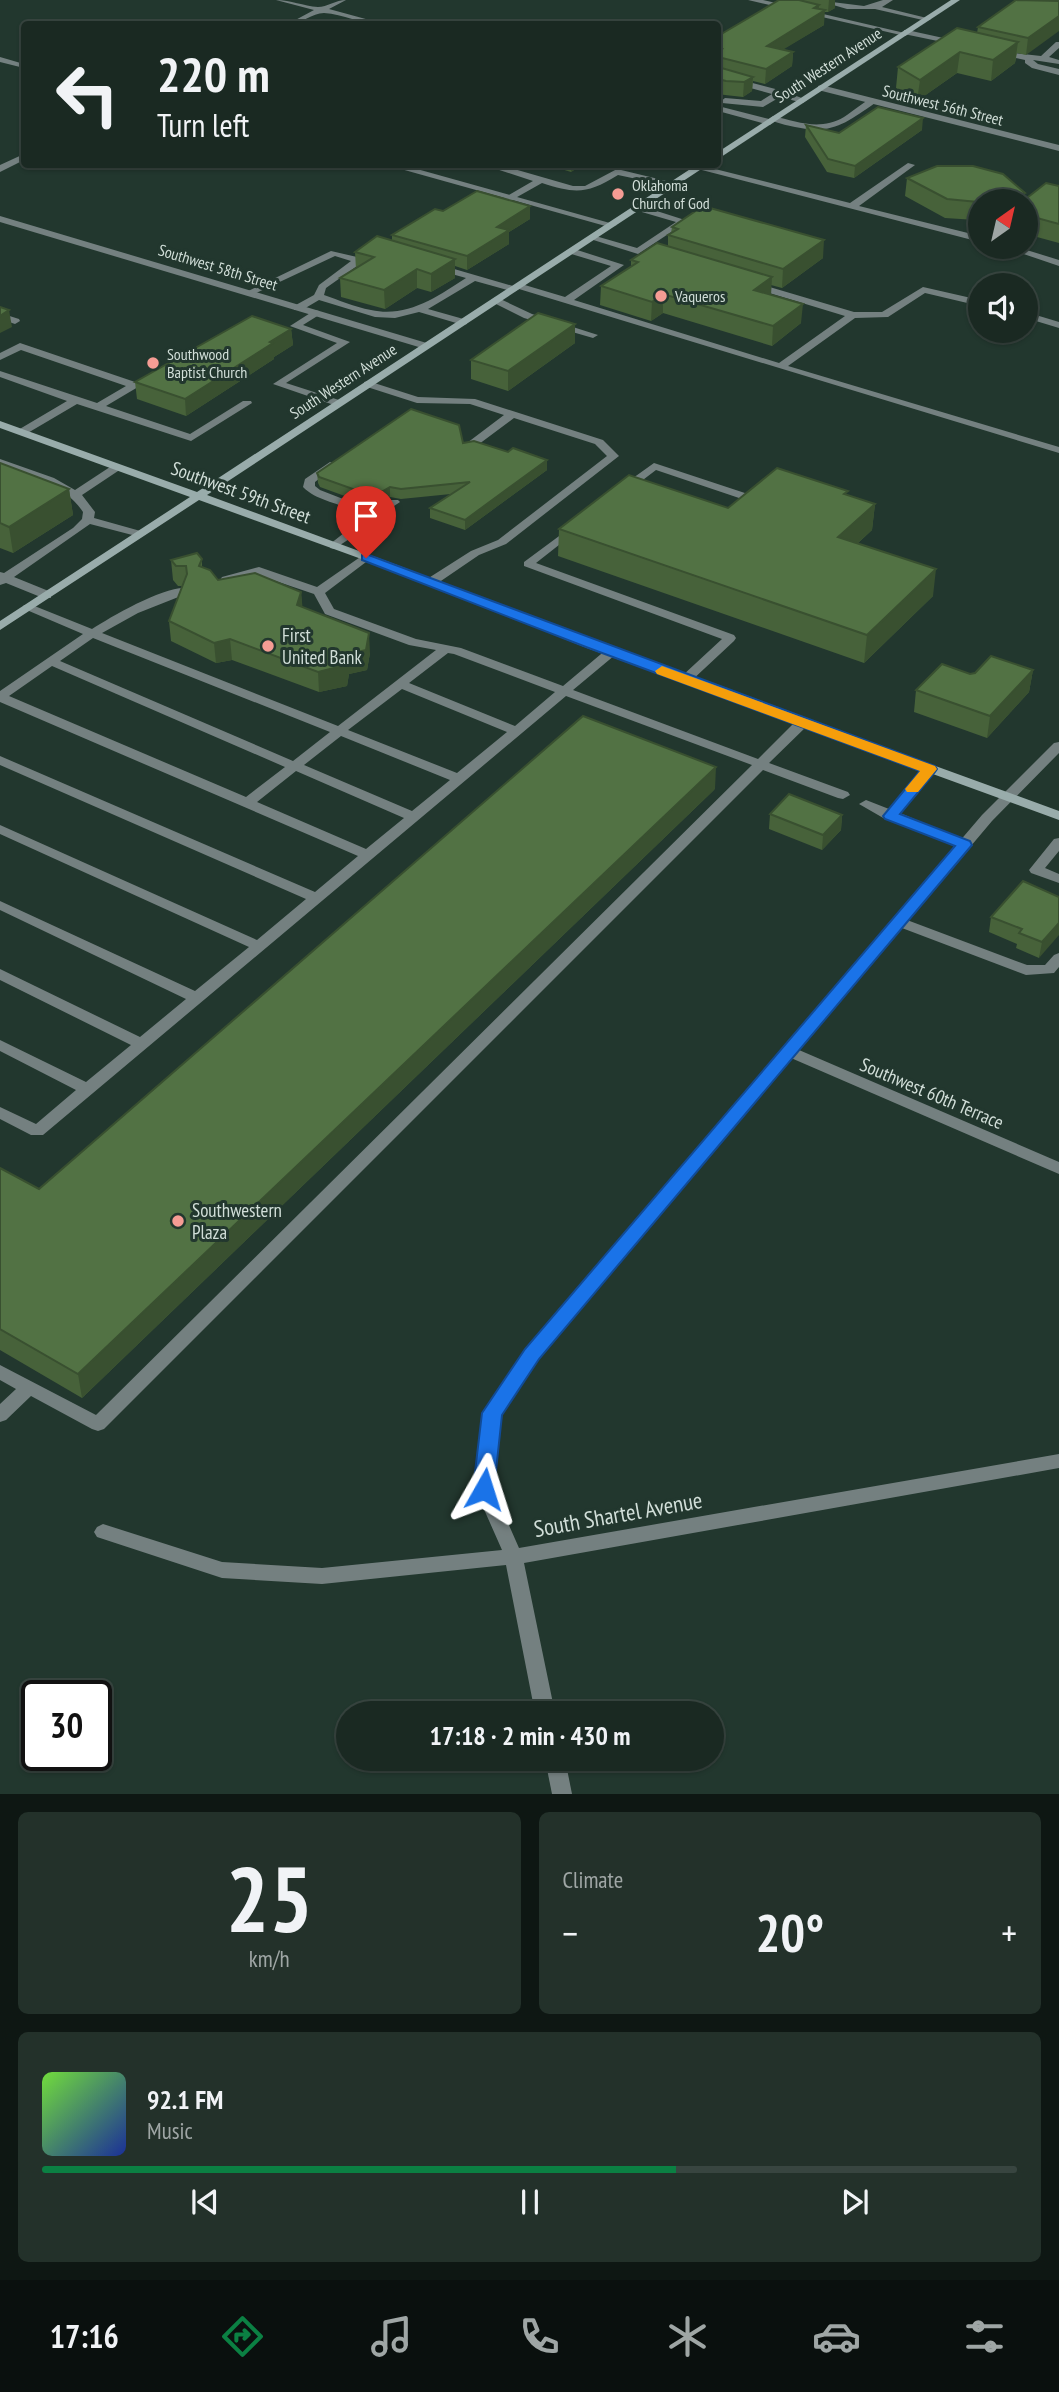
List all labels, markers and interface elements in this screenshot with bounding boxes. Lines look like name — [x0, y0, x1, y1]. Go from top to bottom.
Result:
street label: South Western Avenue — [771, 23, 885, 107]
text: 220 m — [157, 42, 270, 106]
icon: left — [42, 49, 133, 140]
street label: Southwest 56th Street — [881, 80, 1006, 130]
text: Turn left — [157, 104, 249, 146]
place label: Oklahoma Church of God — [632, 175, 710, 213]
marker: Oklahoma Church of God — [610, 186, 626, 202]
north arrow — [968, 189, 1038, 259]
map controls — [968, 189, 1038, 343]
street label: Southwest 58th Street — [156, 239, 281, 295]
button: sound — [968, 273, 1038, 343]
place label: Vaqueros — [674, 286, 725, 306]
marker: Vaqueros — [653, 288, 669, 304]
street label: South Western Avenue — [286, 339, 400, 423]
place label: Southwood Baptist Church — [167, 344, 247, 382]
marker: Southwood Baptist Church — [145, 355, 161, 371]
street label: Southwest 59th Street — [168, 456, 315, 529]
pin — [336, 486, 396, 558]
icon: arrive — [347, 497, 385, 535]
place label: First United Bank — [282, 623, 362, 669]
marker: First United Bank — [260, 638, 276, 654]
street label: Southwest 60th Terrace — [857, 1052, 1008, 1134]
place label: Southwestern Plaza — [192, 1198, 282, 1244]
marker: Southwestern Plaza — [170, 1213, 186, 1229]
position arrow — [447, 1452, 521, 1526]
street label: South Shartel Avenue — [532, 1485, 704, 1543]
speed limit sign: 30 — [21, 1680, 112, 1771]
text: 17:18 · 2 min · 430 m — [430, 1719, 630, 1752]
text: 25 — [226, 1839, 313, 1957]
text: Climate — [563, 1865, 623, 1894]
text: 20° — [755, 1899, 824, 1966]
text: − — [563, 1908, 578, 1957]
text: + — [1001, 1908, 1017, 1957]
text: km/h — [249, 1944, 290, 1973]
text: 92.1 FM — [147, 2083, 223, 2116]
text: Music — [147, 2116, 193, 2145]
icon: previous — [186, 2183, 224, 2221]
icon: pause — [511, 2183, 549, 2221]
icon: next — [836, 2183, 874, 2221]
icon: directions — [218, 2312, 267, 2361]
icon: music — [367, 2312, 416, 2361]
icon: phone — [515, 2312, 564, 2361]
icon: climate — [663, 2312, 712, 2361]
icon: car — [812, 2312, 861, 2361]
icon: filters — [960, 2312, 1009, 2361]
text: 17:16 — [50, 2315, 119, 2357]

